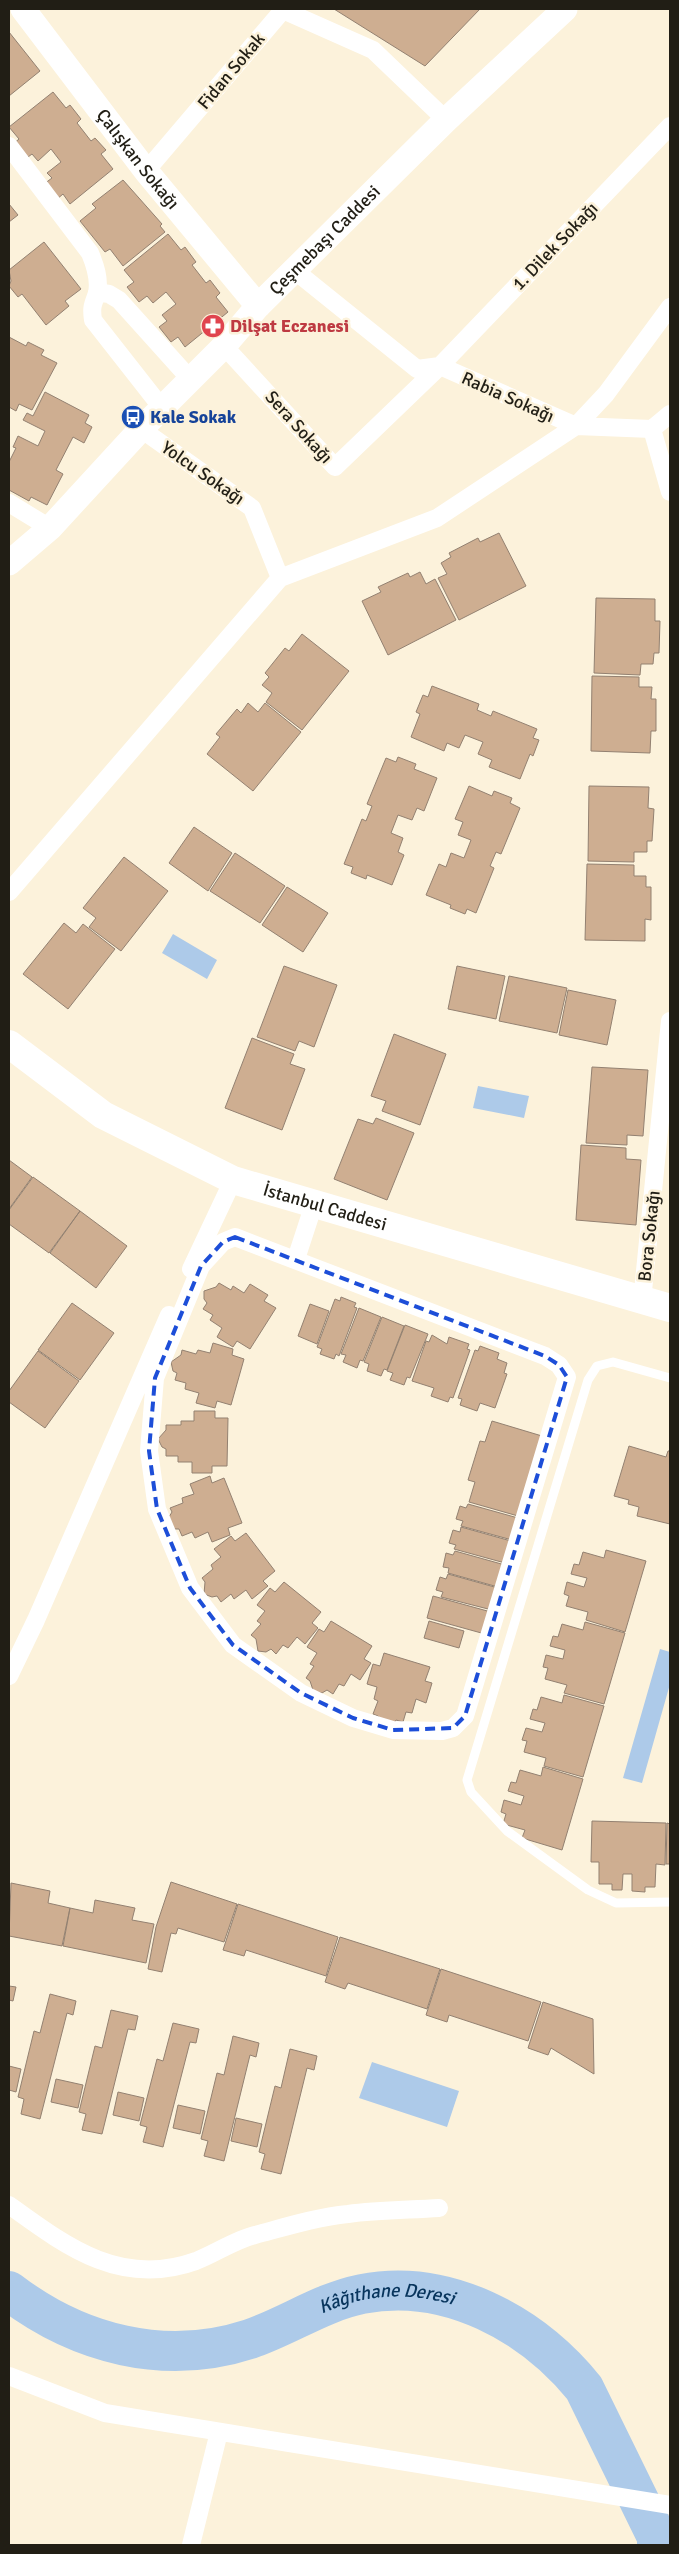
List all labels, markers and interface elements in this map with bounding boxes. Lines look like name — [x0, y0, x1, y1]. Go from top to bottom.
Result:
street label: Fidan Sokak — [193, 28, 269, 114]
street label: Çalışkan Sokağı — [92, 104, 184, 214]
street label: Çeşmebaşı Caddesi — [265, 180, 385, 300]
street label: 1. Dilek Sokağı — [508, 197, 602, 295]
pharmacy icon: Dilşat Eczanesi — [200, 313, 226, 339]
place label: Dilşat Eczanesi — [230, 315, 349, 337]
street label: Rabia Sokağı — [458, 367, 558, 427]
street label: Sera Sokağı — [261, 386, 337, 468]
bus stop icon: Kale Sokak — [120, 404, 146, 430]
place label: Kale Sokak — [150, 406, 237, 428]
street label: Yolcu Sokağı — [157, 436, 249, 510]
street label: İstanbul Caddesi — [261, 1178, 389, 1235]
street label: Bora Sokağı — [633, 1189, 665, 1283]
water label: Kâğıthane Deresi — [315, 2278, 459, 2319]

